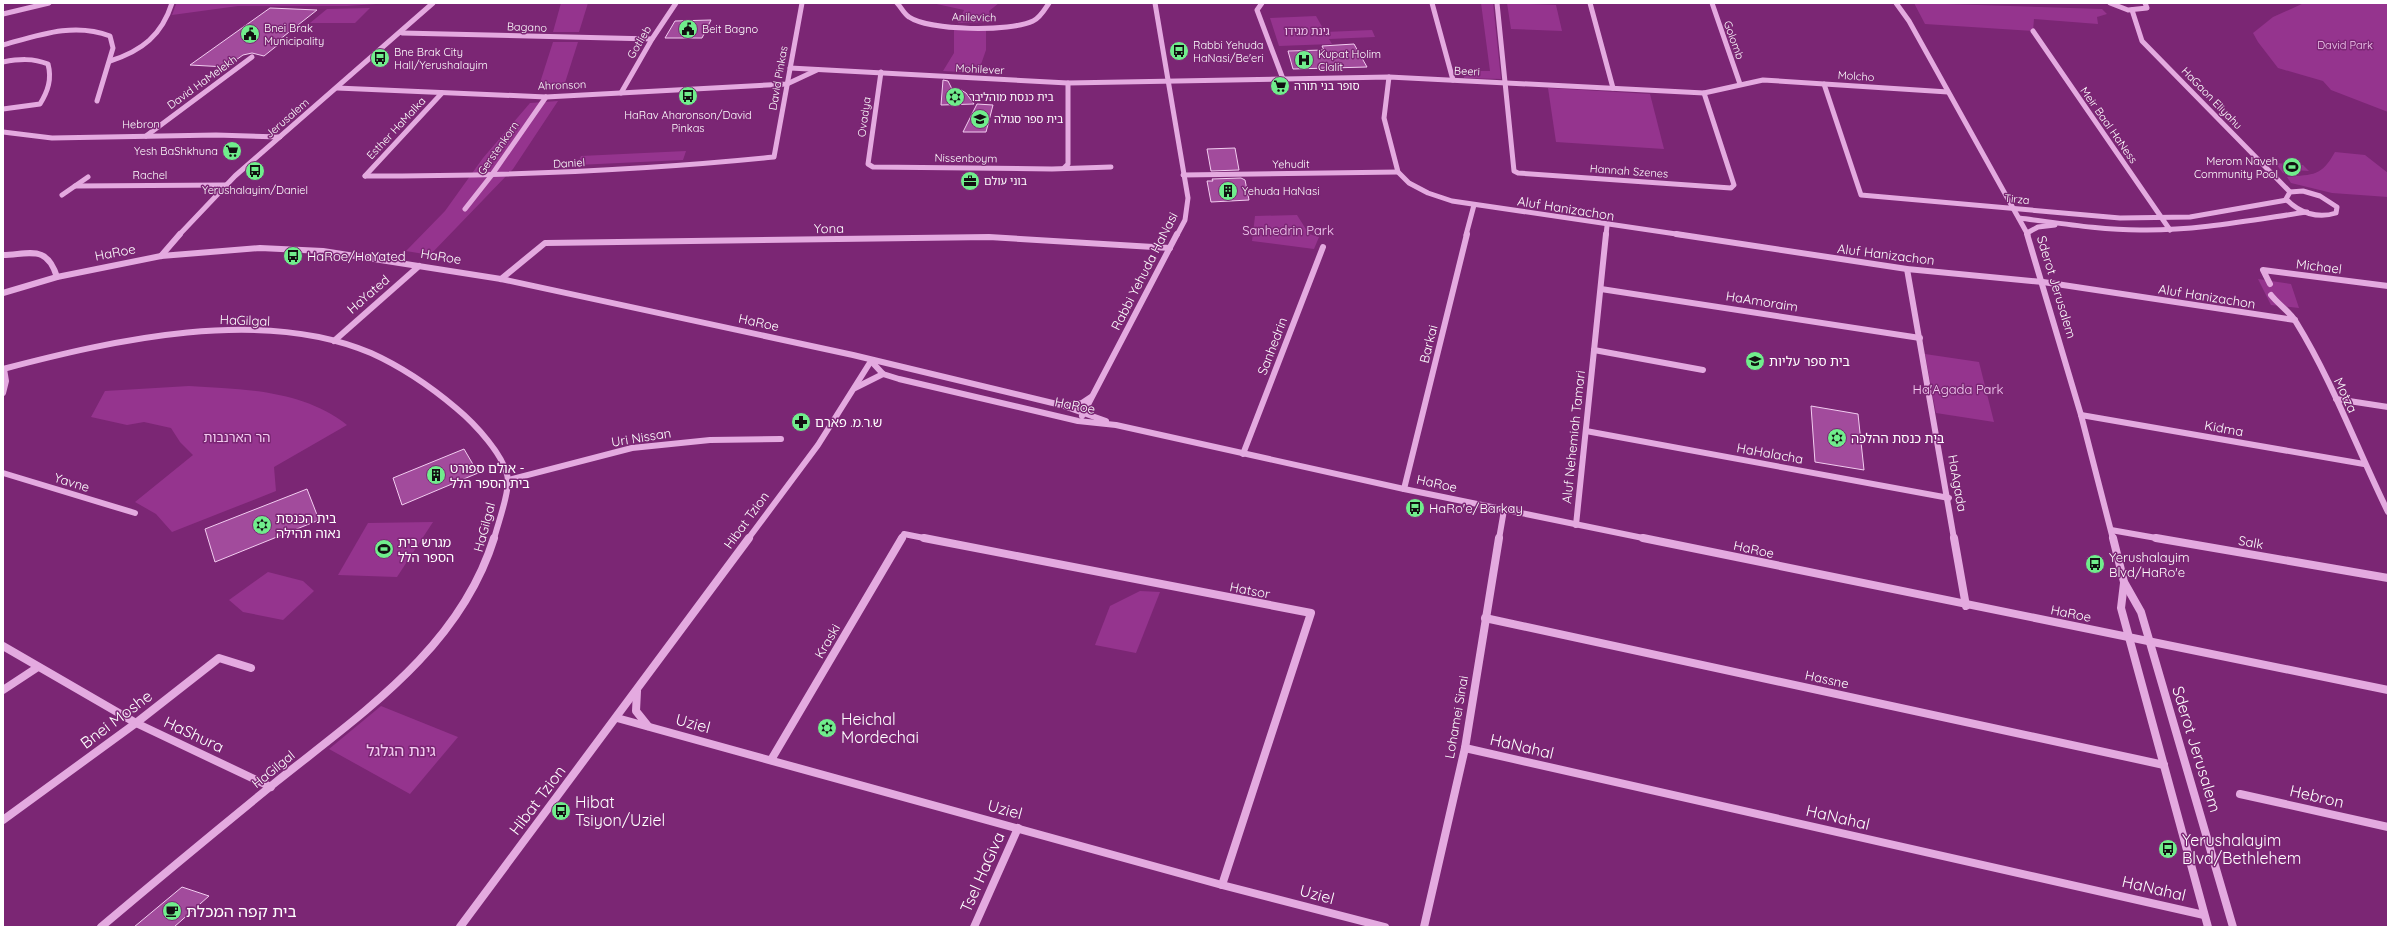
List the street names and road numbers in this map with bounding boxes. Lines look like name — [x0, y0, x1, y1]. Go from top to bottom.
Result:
street label: Anilevich — [952, 10, 996, 24]
street label: Bagano — [507, 19, 548, 35]
street label: Golomb — [1721, 19, 1748, 62]
street label: Gotlieb — [624, 23, 654, 61]
street label: David Pinkas — [765, 45, 791, 111]
street label: David HaMelekh — [164, 52, 240, 112]
street label: Mohilever — [955, 61, 1006, 77]
street label: Beeri — [1454, 64, 1480, 78]
street label: HaGaon Eliyahu — [2179, 64, 2245, 132]
street label: Molcho — [1837, 68, 1875, 84]
street label: Ahronson — [538, 77, 586, 93]
street label: Meir Baal HaNess — [2077, 84, 2141, 166]
street label: Esther HaMalka — [364, 94, 428, 162]
street label: Jerusalem — [262, 95, 312, 141]
street label: Ovadya — [854, 96, 874, 138]
street label: Hebron — [122, 117, 160, 131]
street label: Gerstenkorn — [474, 118, 522, 178]
street label: Nissenboym — [934, 150, 998, 166]
street label: Daniel — [553, 155, 585, 171]
street label: Yehudit — [1272, 157, 1310, 171]
street label: Hannah Szenes — [1589, 161, 1669, 181]
street label: Rachel — [133, 168, 167, 182]
street label: Tirza — [2004, 191, 2030, 207]
street label: Aluf Hanizachon — [1516, 192, 1616, 224]
street label: Rabbi Yehuda HaNasi — [1107, 209, 1181, 333]
street label: Yona — [814, 220, 844, 236]
street label: Sderot Jerusalem — [2034, 234, 2080, 340]
street label: HaRoe — [93, 240, 137, 264]
street label: Aluf Hanizachon — [1836, 240, 1936, 268]
street label: HaRoe — [419, 245, 463, 267]
street label: Michael — [2295, 255, 2343, 277]
street label: HaYated — [344, 271, 392, 317]
street label: Aluf Hanizachon — [2157, 280, 2257, 312]
street label: HaAmoraim — [1725, 287, 1799, 315]
street label: HaRoe — [737, 310, 781, 334]
street label: HaGilgal — [219, 311, 271, 329]
street label: Sanhedrin — [1254, 315, 1290, 377]
street label: Barkai — [1416, 323, 1440, 365]
street label: Aluf Nehemiah Tamari — [1558, 370, 1588, 504]
street label: Motza — [2331, 375, 2361, 415]
street label: HaRoe — [1053, 393, 1097, 417]
street label: Kidma — [2203, 417, 2245, 439]
street label: Uri Nissan — [610, 424, 672, 450]
street label: HaHalacha — [1735, 439, 1805, 467]
street label: HaAgada — [1945, 453, 1971, 513]
street label: Yavne — [52, 469, 92, 495]
street label: HaRoe — [1415, 471, 1459, 495]
street label: Hibat Tzion — [720, 488, 772, 552]
street label: HaGilgal — [470, 501, 498, 553]
street label: Salk — [2237, 532, 2265, 552]
street label: HaRoe — [1732, 537, 1776, 561]
street label: Hatsor — [1228, 578, 1272, 602]
street label: HaRoe — [2049, 601, 2093, 625]
street label: Kraski — [811, 621, 843, 661]
street label: Hassne — [1804, 667, 1850, 691]
street label: Lohamei Sinai — [1441, 674, 1471, 760]
street label: Sderot Jerusalem — [2168, 683, 2226, 815]
street label: Bnei Moshe — [76, 685, 156, 753]
street label: Uziel — [673, 709, 713, 737]
street label: HaShura — [161, 711, 227, 757]
street label: HaNahal — [1488, 729, 1556, 763]
street label: HaGilgal — [248, 747, 298, 791]
street label: Hibat Tzion — [504, 761, 570, 839]
street label: Hebron — [2288, 780, 2346, 812]
street label: Uziel — [985, 795, 1025, 823]
street label: HaNahal — [1804, 800, 1872, 834]
street label: Tsel HaGiva — [955, 829, 1009, 915]
street label: HaNahal — [2120, 871, 2188, 905]
street label: Uziel — [1297, 880, 1337, 908]

